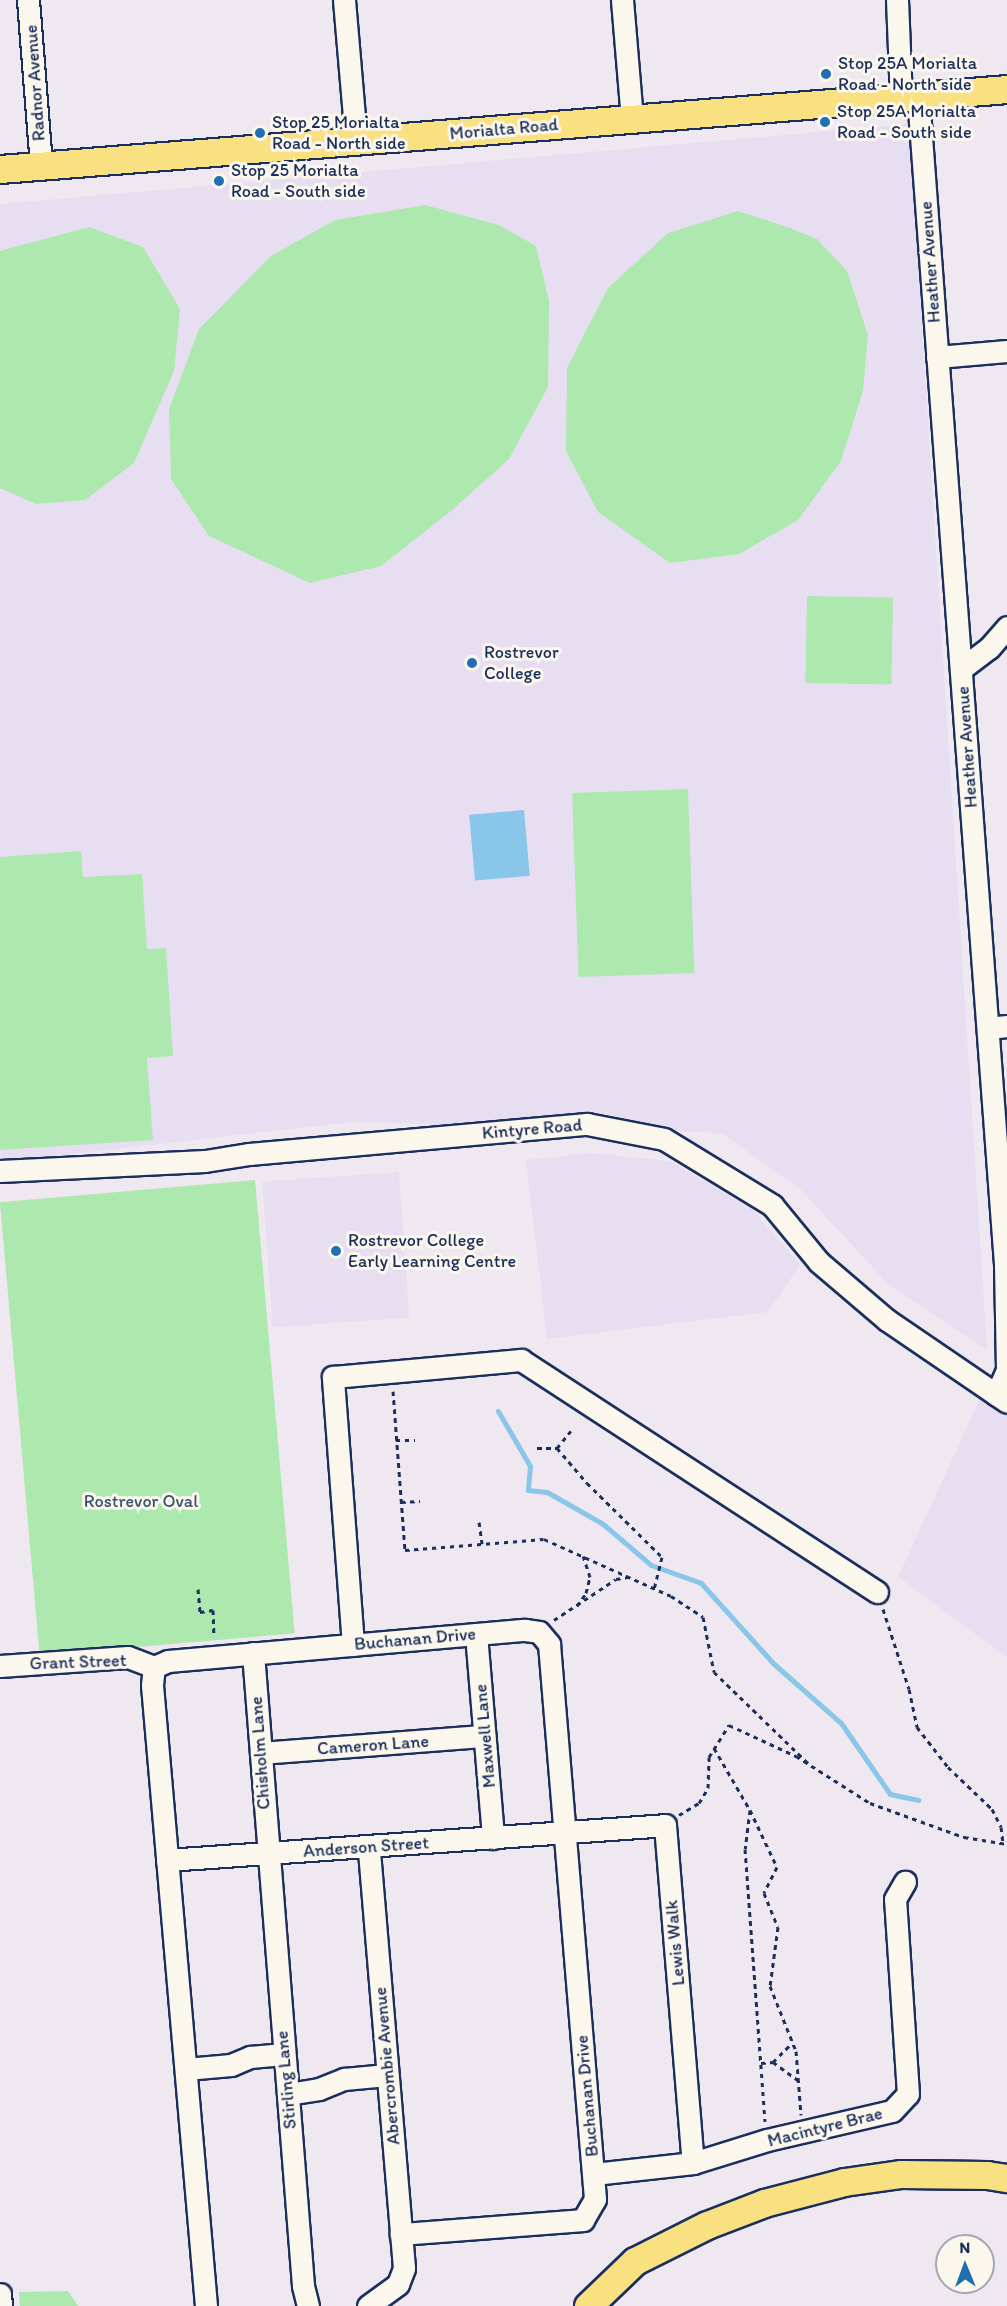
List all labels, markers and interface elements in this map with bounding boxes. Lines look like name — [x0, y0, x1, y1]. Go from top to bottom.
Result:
street label: Radnor Avenue — [20, 24, 50, 142]
place label: Stop 25A Morialta Road - North side — [838, 53, 977, 96]
marker: Stop 25A Morialta Road - North side — [819, 67, 833, 81]
place label: Stop 25A Morialta Road - South side — [837, 101, 976, 144]
place label: Stop 25 Morialta Road - North side — [272, 112, 406, 154]
street label: Morialta Road — [449, 114, 559, 144]
marker: Stop 25A Morialta Road - South side — [818, 115, 832, 129]
marker: Stop 25 Morialta Road - North side — [253, 126, 267, 140]
place label: Stop 25 Morialta Road - South side — [231, 160, 365, 202]
marker: Stop 25 Morialta Road - South side — [212, 174, 226, 188]
street label: Heather Avenue — [915, 200, 945, 324]
place label: Rostrevor College — [484, 642, 559, 684]
marker: Rostrevor College — [465, 656, 479, 670]
street label: Heather Avenue — [952, 685, 982, 809]
street label: Kintyre Road — [481, 1114, 583, 1144]
place label: Rostrevor College Early Learning Centre — [348, 1230, 516, 1272]
marker: Rostrevor College Early Learning Centre — [329, 1244, 343, 1258]
park label: Rostrevor Oval — [84, 1490, 198, 1512]
street label: Buchanan Drive — [353, 1623, 477, 1655]
street label: Grant Street — [29, 1650, 127, 1674]
street label: Maxwell Lane — [470, 1683, 500, 1789]
street label: Chisholm Lane — [245, 1696, 275, 1810]
street label: Cameron Lane — [316, 1730, 430, 1760]
street label: Anderson Street — [303, 1832, 429, 1862]
street label: Lewis Walk — [661, 1900, 689, 1986]
street label: Abercrombie Avenue — [369, 1986, 405, 2146]
street label: Stirling Lane — [271, 2030, 301, 2130]
street label: Buchanan Drive — [571, 2034, 603, 2158]
street label: Macintyre Brae — [765, 2102, 885, 2152]
north arrow — [935, 2234, 995, 2294]
text: N — [959, 2238, 970, 2257]

